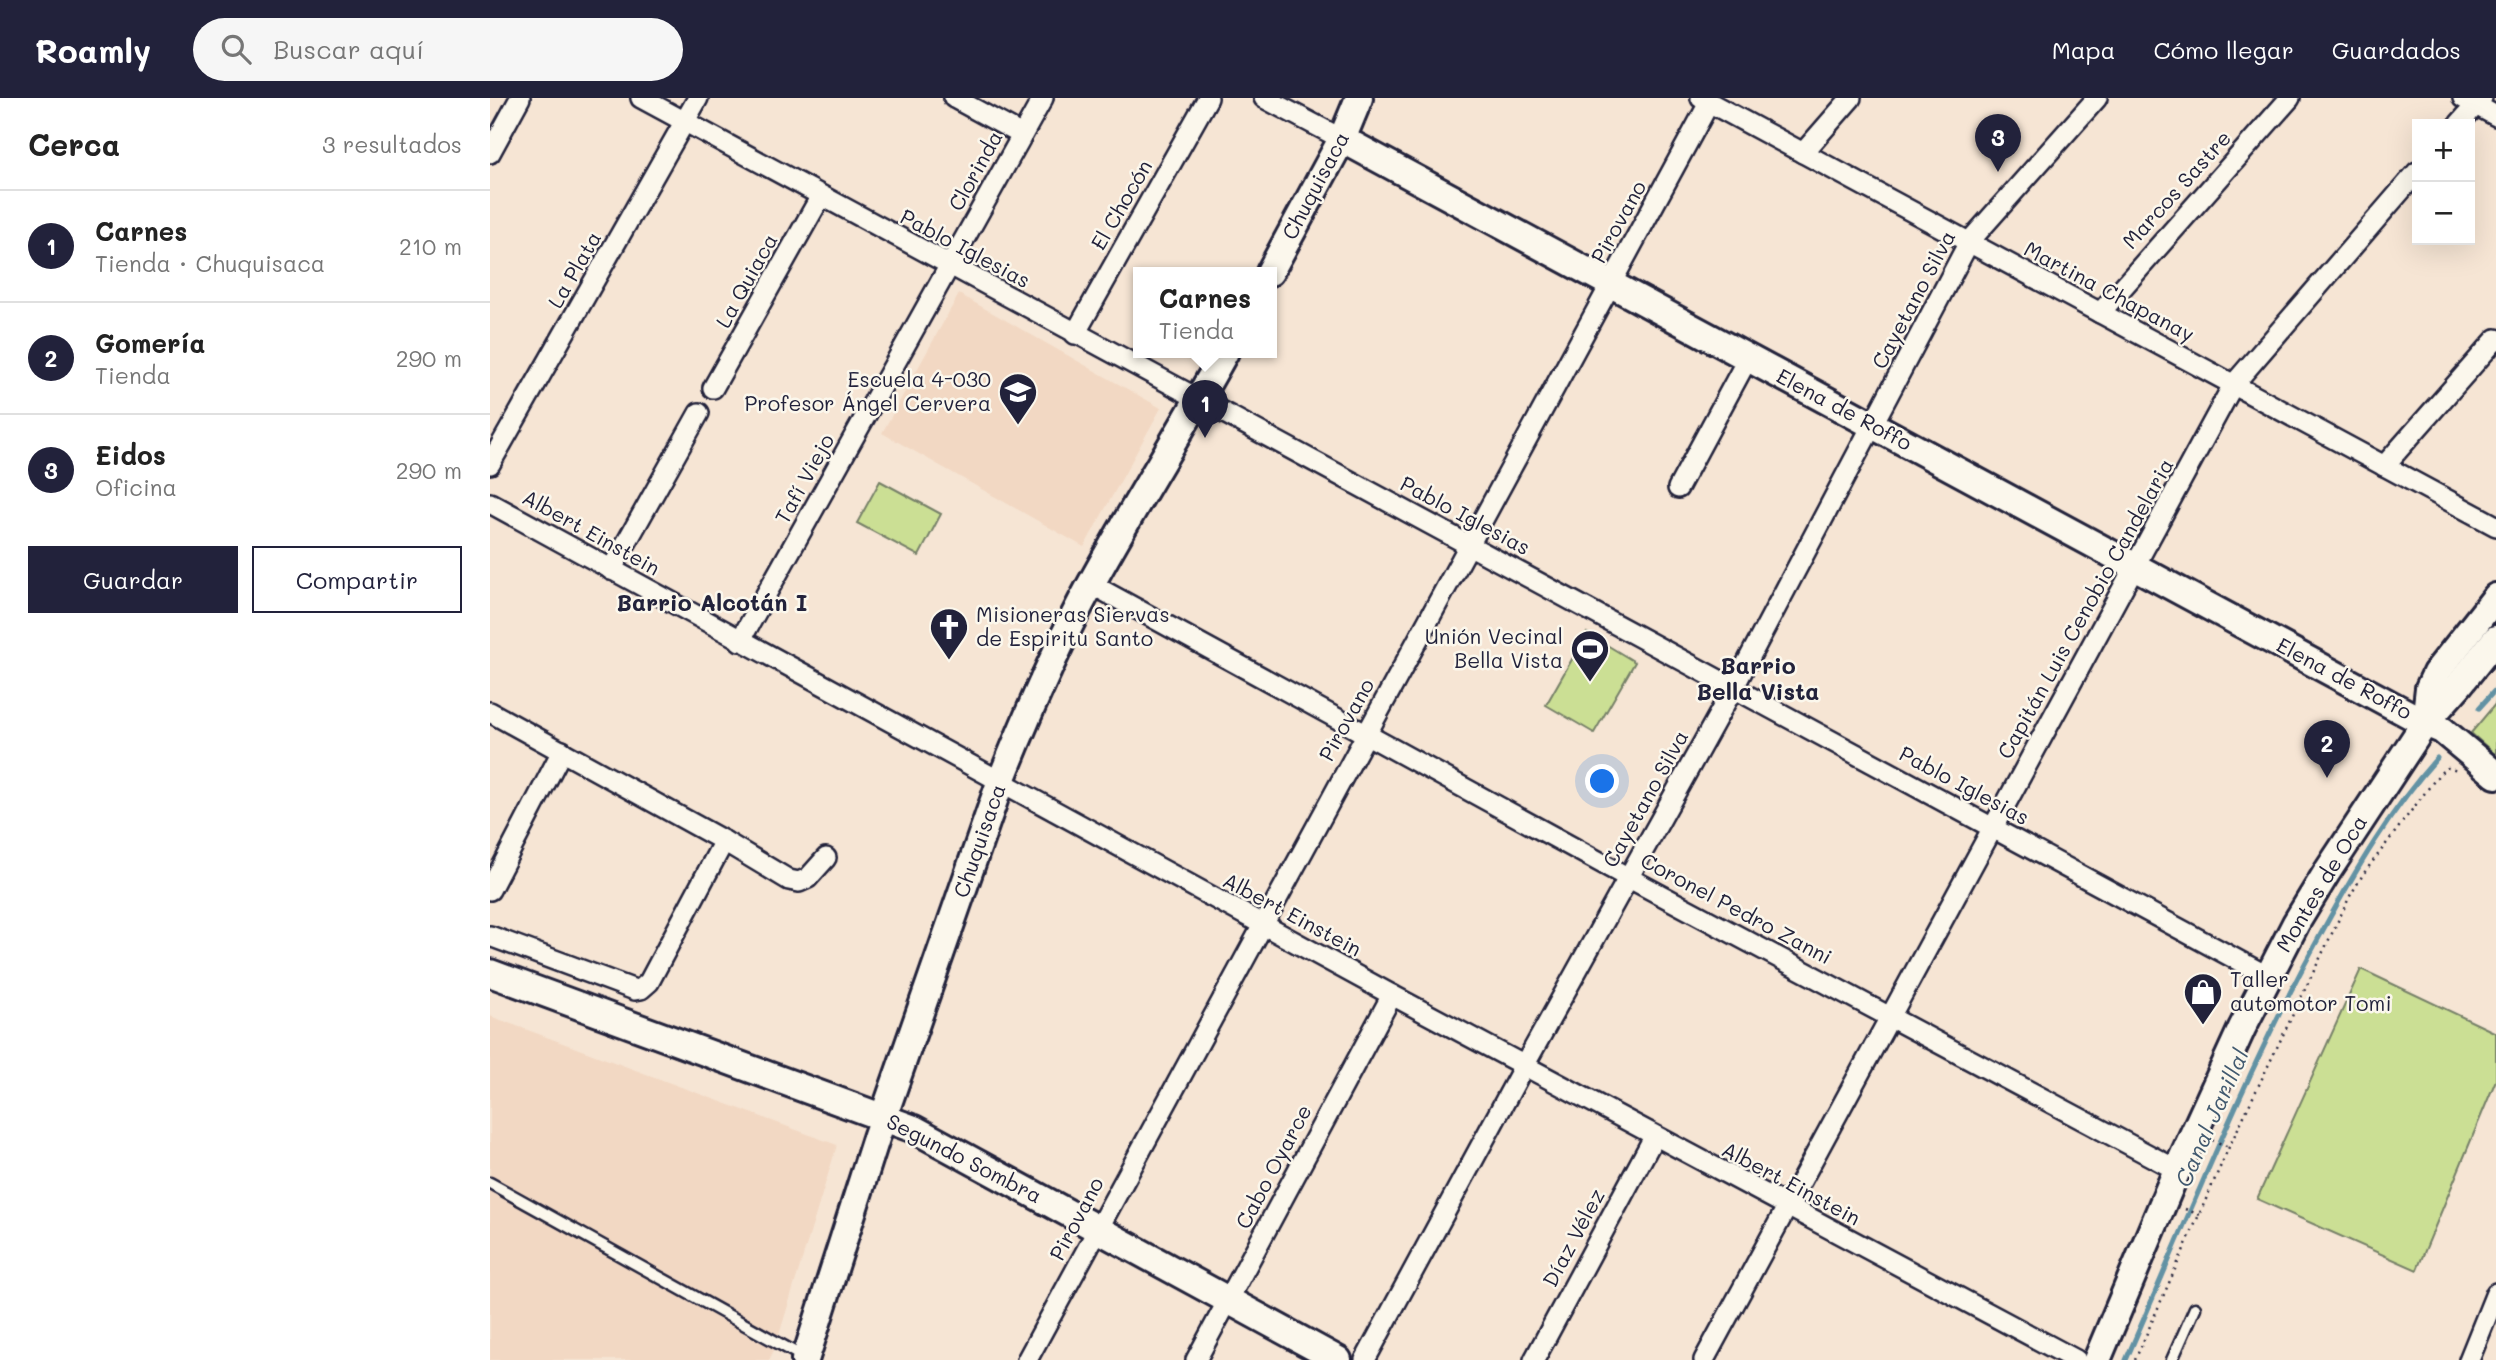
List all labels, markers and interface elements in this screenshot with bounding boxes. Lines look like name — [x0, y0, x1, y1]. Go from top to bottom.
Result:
search box — [193, 18, 683, 81]
text: Roamly — [35, 28, 151, 71]
icon: search — [217, 30, 255, 68]
text: Buscar aquí — [273, 32, 424, 66]
text: Mapa — [2052, 34, 2116, 65]
text: Cómo llegar — [2154, 34, 2294, 65]
text: Guardados — [2332, 34, 2461, 65]
pin: 3 — [1975, 114, 2021, 172]
map controls — [2412, 119, 2475, 245]
button: + — [2412, 119, 2475, 182]
text: Cerca — [28, 124, 120, 164]
street label: Marcos Sastre — [2116, 124, 2236, 254]
street label: Clorinda — [942, 125, 1008, 215]
street label: Chuquisaca — [1275, 127, 1354, 244]
text: 3 resultados — [322, 129, 462, 159]
street label: El Chocón — [1084, 154, 1157, 254]
street label: Pirovano — [1584, 175, 1651, 267]
button: − — [2412, 182, 2475, 245]
street label: Pablo Iglesias — [896, 202, 1035, 293]
text: Carnes — [95, 214, 187, 248]
street label: Cayetano Silva — [1865, 225, 1960, 373]
street label: La Plata — [541, 226, 606, 313]
street label: La Quiaca — [709, 228, 783, 332]
text: 1 — [46, 231, 56, 261]
text: 210 m — [399, 231, 462, 261]
street label: Martina Chapanay — [2020, 234, 2200, 347]
text: Tienda · Chuquisaca — [95, 248, 325, 278]
popup — [1133, 267, 1277, 358]
text: Carnes — [1159, 281, 1251, 315]
text: Tienda — [1159, 315, 1235, 345]
text: Gomería — [95, 326, 206, 360]
text: 2 — [45, 343, 57, 373]
text: 290 m — [396, 343, 462, 373]
text: Tienda — [95, 360, 171, 390]
street label: Elena de Roffo — [1772, 362, 1917, 456]
place label: Escuela 4-030 Profesor Ángel Cervera — [744, 365, 991, 416]
school or university icon: Escuela 4-030 Profesor Ángel Cervera — [997, 371, 1039, 426]
pin: 1 — [1182, 380, 1228, 438]
street label: Tafí Viejo — [768, 429, 839, 528]
text: Eidos — [95, 438, 166, 472]
street label: Capitán Luis Cenobio Candelaria — [1991, 453, 2179, 763]
text: 3 — [44, 455, 58, 485]
text: 290 m — [396, 455, 462, 485]
street label: Pablo Iglesias — [1396, 469, 1535, 560]
text: Oficina — [95, 472, 177, 502]
street label: Albert Einstein — [518, 483, 665, 581]
button: Guardar — [28, 546, 238, 613]
button: Compartir — [252, 546, 462, 613]
district label: Barrio Alcotán I — [616, 587, 808, 617]
place label: Misioneras Siervas de Espiritu Santo — [976, 600, 1170, 651]
church icon: Misioneras Siervas de Espiritu Santo — [928, 606, 970, 661]
place label: Unión Vecinal Bella Vista — [1425, 622, 1563, 673]
sports icon: Unión Vecinal Bella Vista — [1569, 628, 1611, 683]
street label: Elena de Roffo — [2272, 631, 2417, 725]
district label: Barrio Bella Vista — [1697, 650, 1819, 706]
street label: Pirovano — [1312, 673, 1379, 765]
pin: 2 — [2304, 720, 2350, 778]
street label: Cayetano Silva — [1596, 725, 1694, 872]
street label: Pablo Iglesias — [1895, 739, 2034, 830]
your location — [1585, 764, 1619, 798]
street label: Chuquisaca — [947, 780, 1011, 901]
street label: Montes de Oca — [2269, 810, 2372, 957]
street label: Coronel Pedro Zanni — [1636, 846, 1837, 970]
street label: Albert Einstein — [1219, 866, 1367, 962]
place label: Taller automotor Tomi — [2230, 965, 2392, 1016]
shop icon: Taller automotor Tomi — [2182, 971, 2224, 1026]
water label: Canal Jarillal — [2167, 1044, 2255, 1191]
street label: Cabo Oyarce — [1229, 1099, 1317, 1233]
street label: Segundo Sombra — [883, 1107, 1047, 1208]
street label: Albert Einstein — [1718, 1135, 1866, 1231]
street label: Pirovano — [1043, 1172, 1109, 1265]
street label: Díaz Vélez — [1536, 1184, 1610, 1291]

